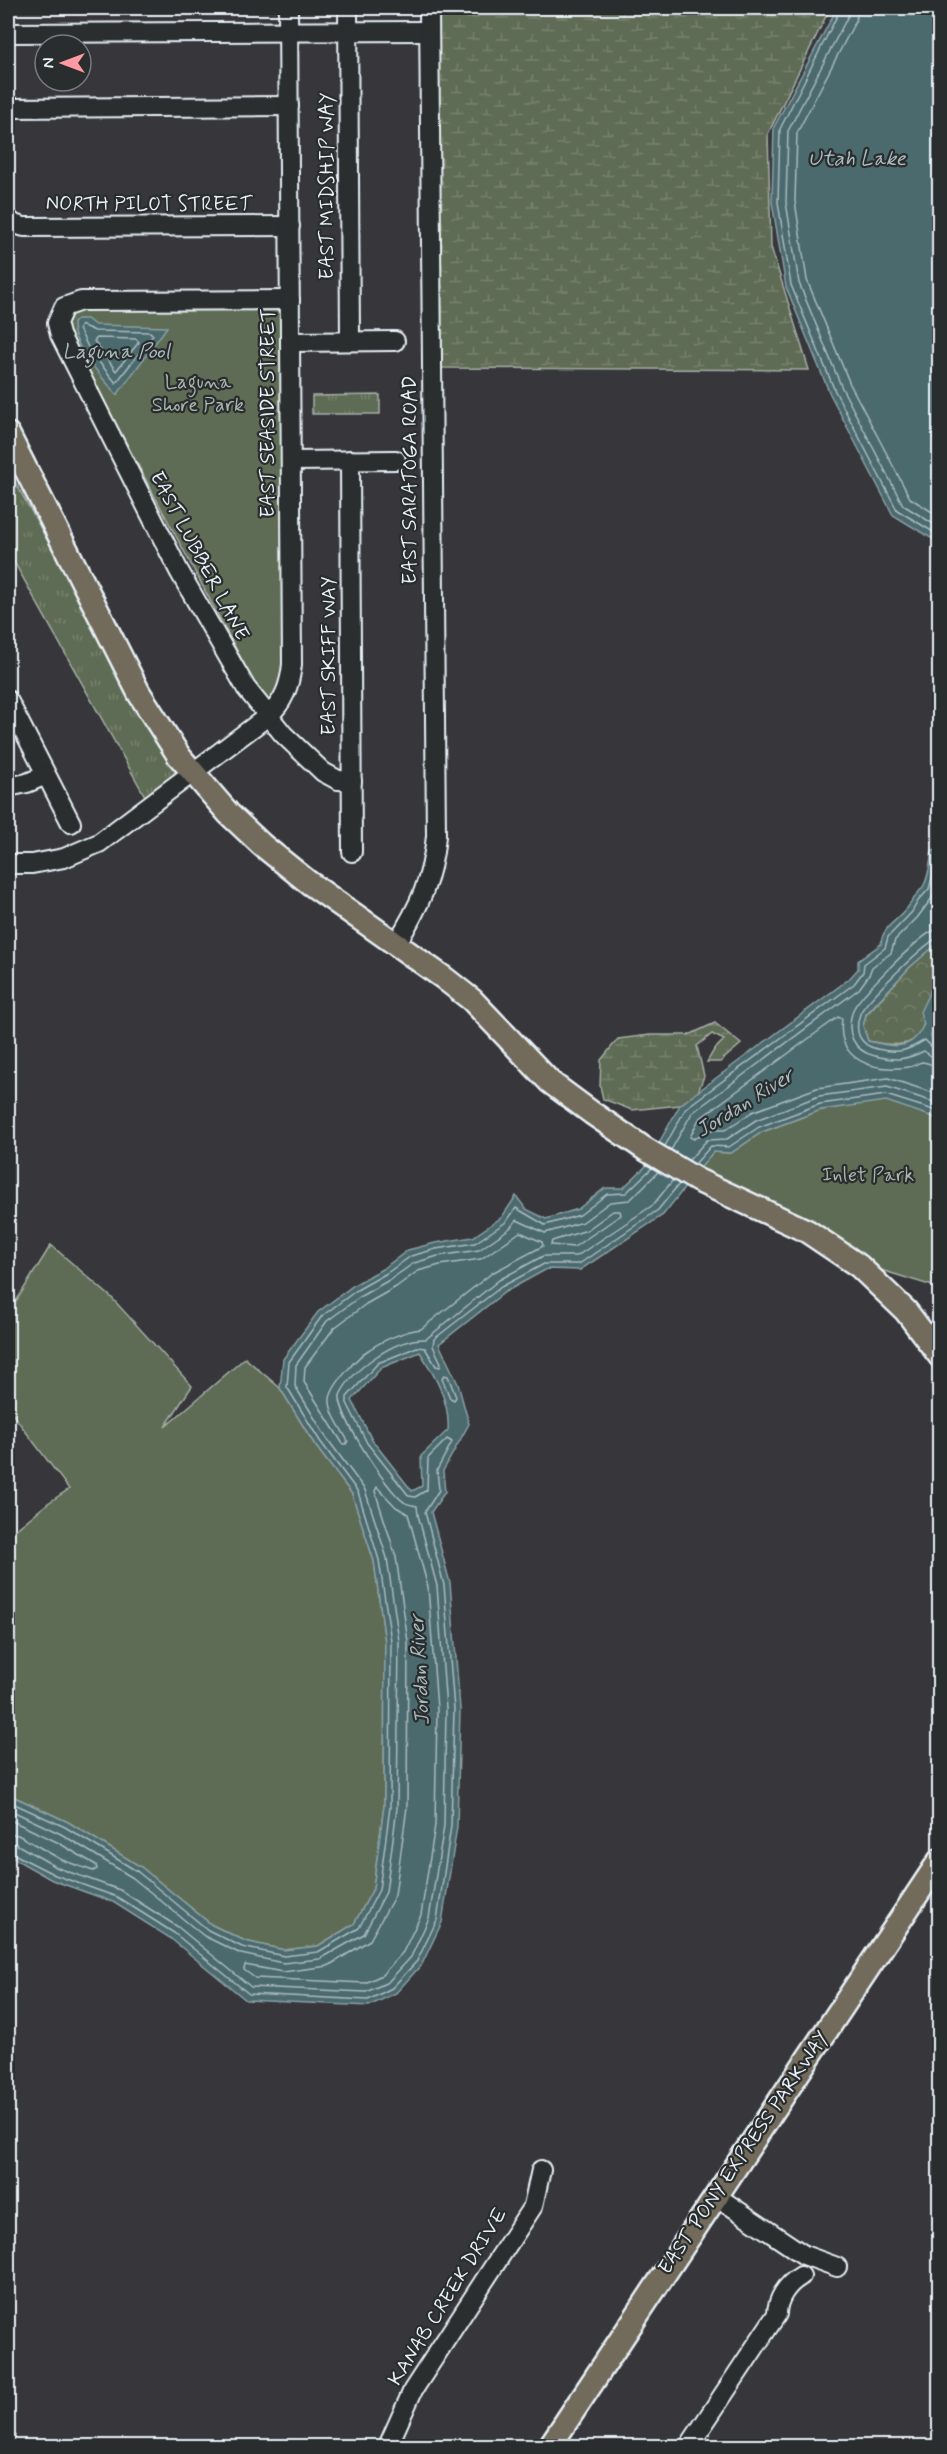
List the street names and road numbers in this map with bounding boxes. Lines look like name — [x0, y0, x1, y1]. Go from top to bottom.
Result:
street label: EAST MIDSHIP WAY — [314, 92, 341, 280]
street label: NORTH PILOT STREET — [46, 191, 254, 218]
street label: EAST SEASIDE STREET — [255, 308, 282, 518]
street label: EAST SARATOGA ROAD — [397, 376, 424, 584]
street label: EAST LUBBER LANE — [143, 467, 255, 645]
street label: EAST SKIFF WAY — [316, 576, 343, 736]
street label: EAST PONY EXPRESS PARKWAY — [652, 2026, 836, 2280]
street label: KANAB CREEK DRIVE — [382, 2203, 514, 2391]

